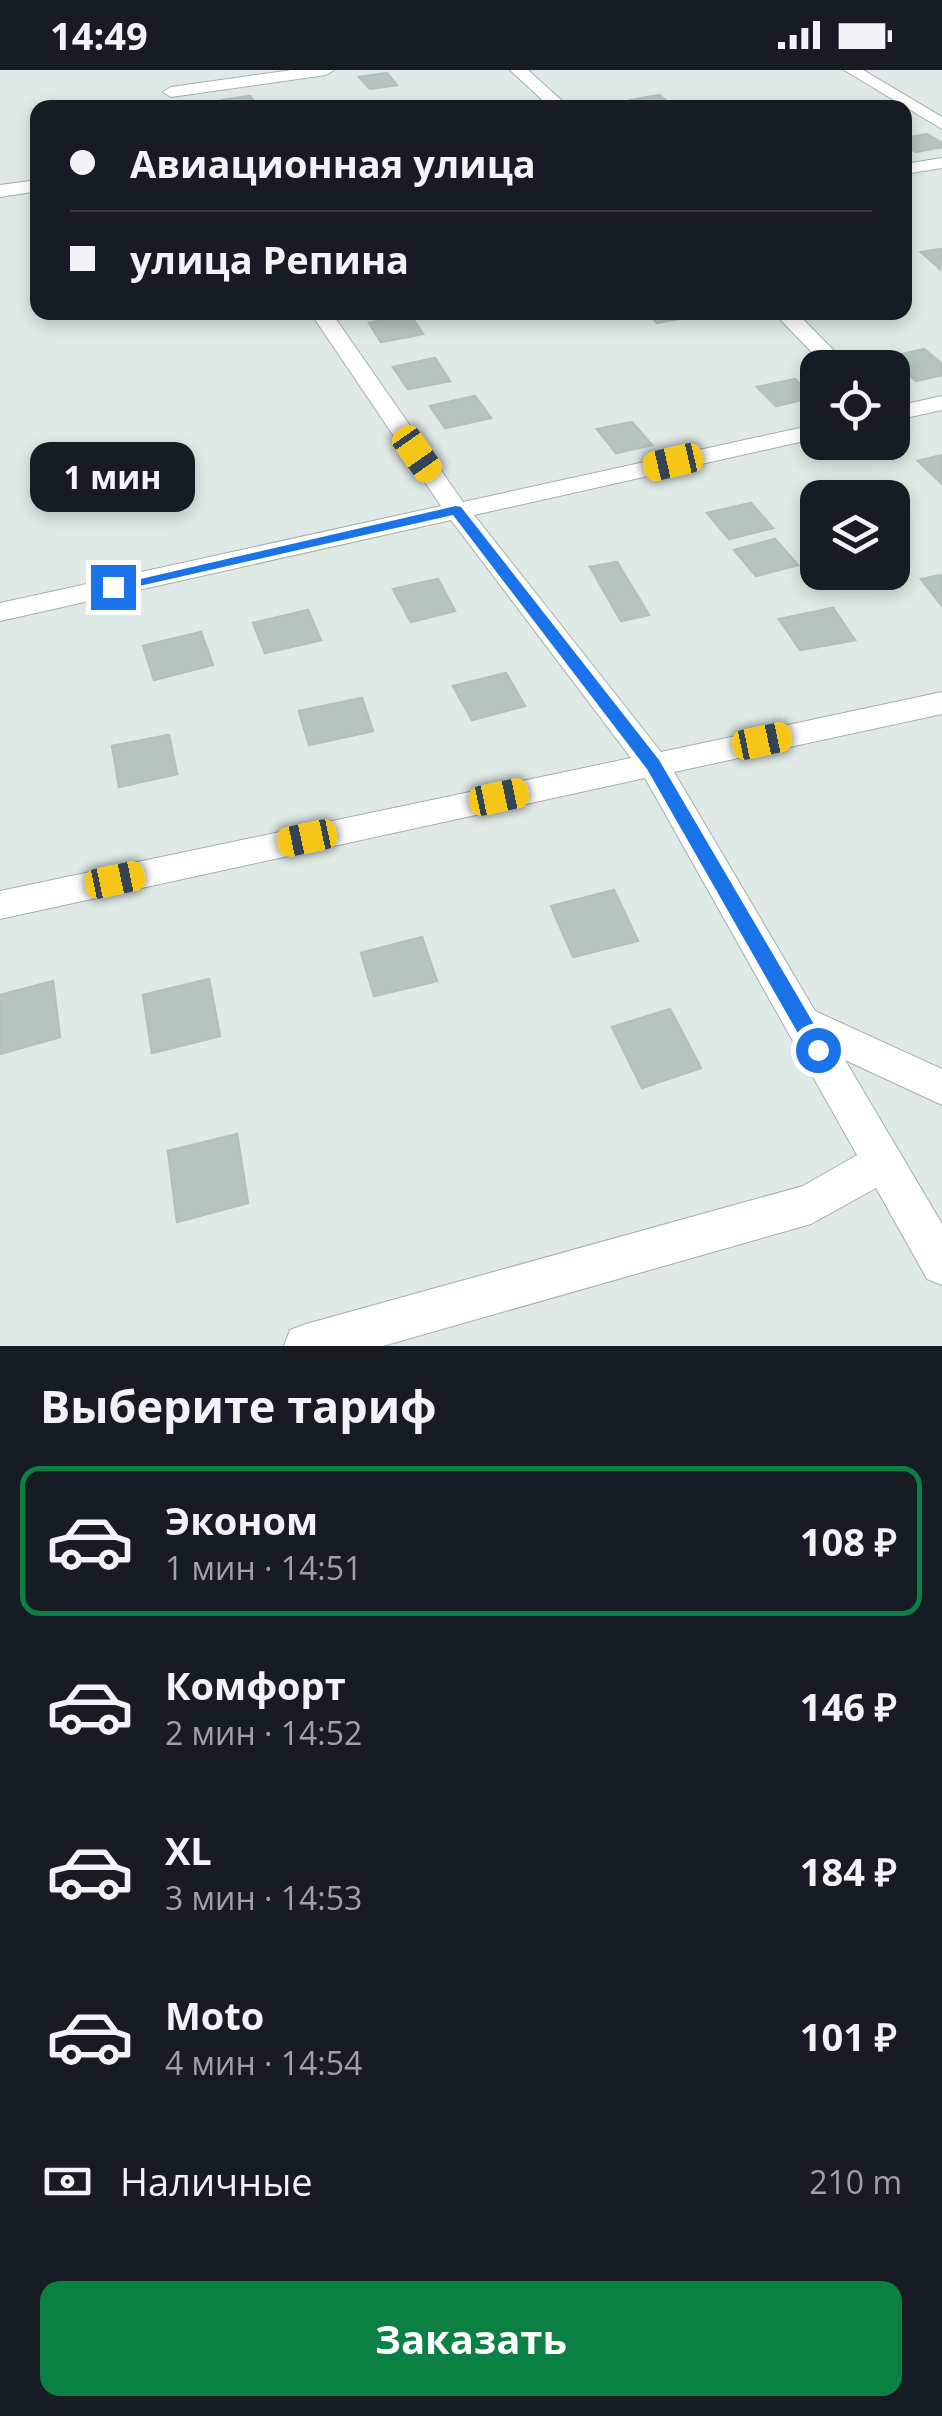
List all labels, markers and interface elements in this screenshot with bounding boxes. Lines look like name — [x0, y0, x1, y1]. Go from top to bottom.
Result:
text: 14:49 — [50, 9, 148, 61]
text: Авиационная улица — [130, 137, 536, 189]
text: улица Репина — [130, 233, 409, 285]
map controls — [800, 350, 910, 590]
button: locate — [800, 350, 910, 460]
car — [388, 421, 446, 487]
car — [640, 441, 706, 483]
callout: 1 мин — [31, 442, 196, 512]
text: 1 мин — [64, 455, 161, 498]
button: layers — [800, 480, 910, 590]
route end — [91, 565, 136, 610]
car — [730, 720, 794, 762]
car — [467, 776, 531, 818]
car — [275, 817, 339, 859]
car — [83, 859, 147, 901]
route start — [796, 1028, 841, 1073]
text: Выберите тариф — [40, 1375, 437, 1436]
text: Эконом — [165, 1494, 318, 1546]
icon: car — [45, 1496, 135, 1586]
text: 108 ₽ — [800, 1515, 897, 1567]
text: 1 мин · 14:51 — [165, 1546, 362, 1589]
text: Комфорт — [165, 1659, 346, 1711]
icon: car — [45, 1661, 135, 1751]
text: 146 ₽ — [800, 1680, 897, 1732]
text: 2 мин · 14:52 — [165, 1711, 362, 1754]
text: XL — [165, 1824, 212, 1876]
icon: car — [45, 1826, 135, 1916]
text: 184 ₽ — [800, 1845, 897, 1897]
text: 3 мин · 14:53 — [165, 1876, 362, 1919]
text: Moto — [165, 1989, 264, 2041]
icon: car — [45, 1991, 135, 2081]
text: 101 ₽ — [800, 2010, 897, 2062]
text: 4 мин · 14:54 — [165, 2041, 362, 2084]
icon: cash — [40, 2154, 95, 2209]
text: Наличные — [120, 2155, 313, 2207]
text: 210 m — [809, 2160, 902, 2203]
button: Заказать — [40, 2281, 902, 2396]

